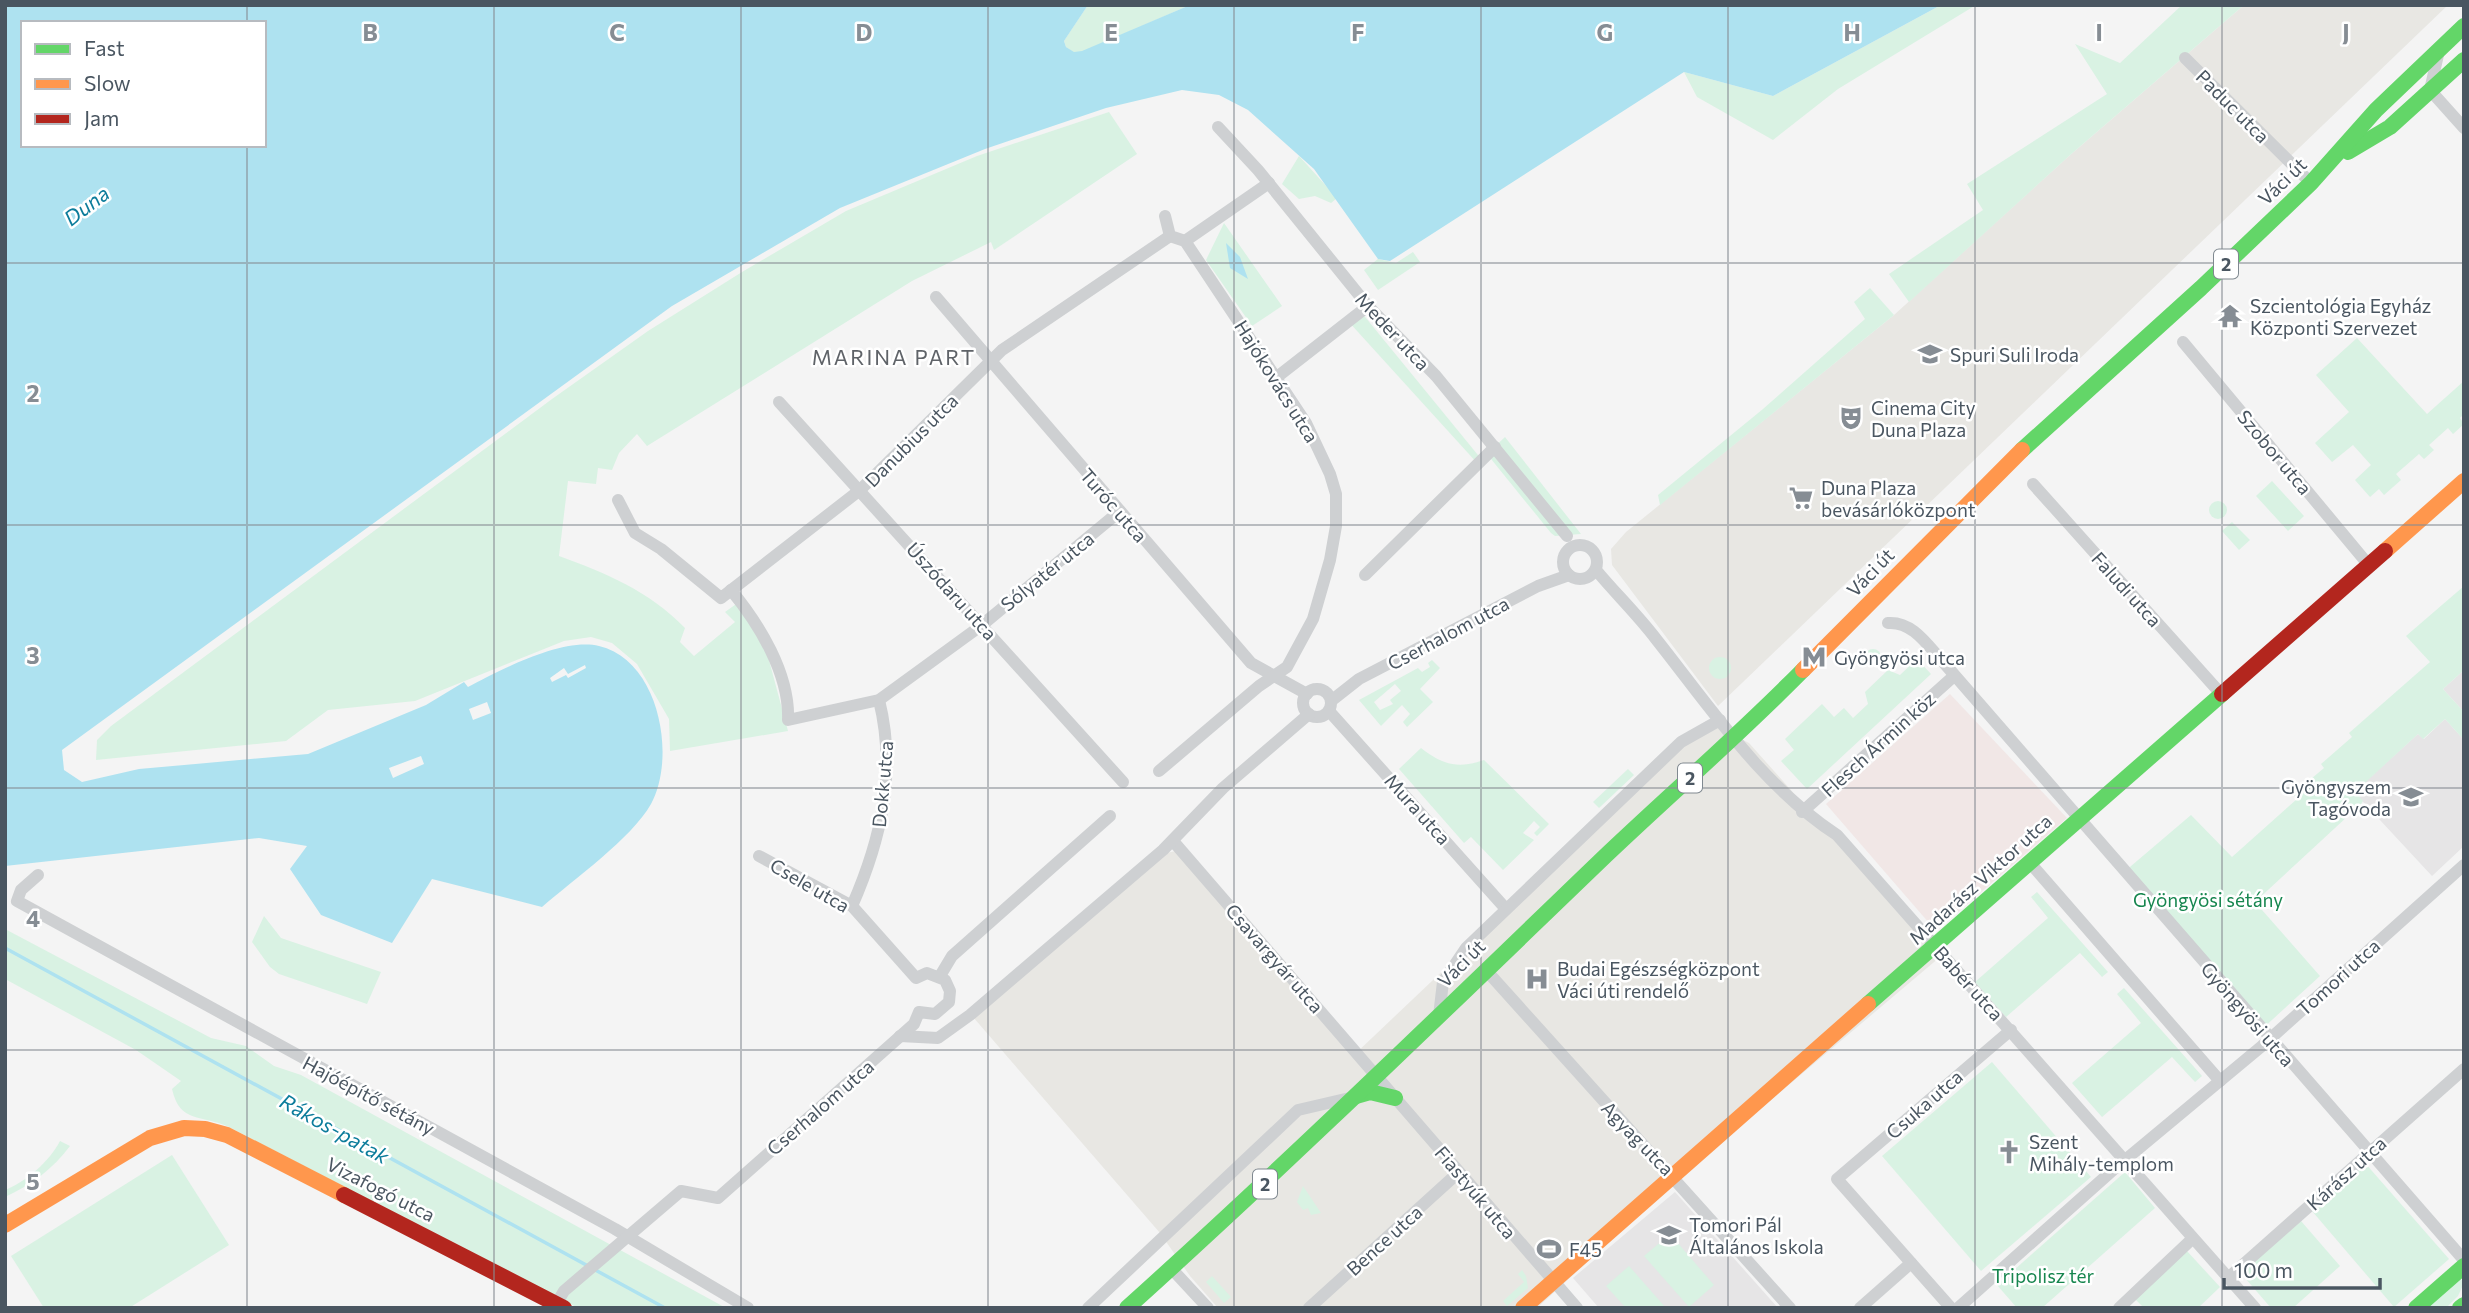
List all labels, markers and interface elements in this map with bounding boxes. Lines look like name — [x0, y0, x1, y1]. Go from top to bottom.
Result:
text: B — [362, 18, 378, 46]
text: C — [609, 18, 625, 46]
text: D — [856, 18, 873, 46]
text: E — [1104, 18, 1118, 46]
text: F — [1351, 18, 1365, 46]
text: G — [1597, 18, 1613, 46]
text: H — [1843, 18, 1861, 46]
text: I — [2095, 18, 2103, 46]
text: J — [2342, 18, 2350, 46]
legend — [21, 21, 266, 147]
text: Fast — [84, 35, 125, 60]
street label: Paduc utca — [2192, 65, 2274, 147]
text: Slow — [84, 70, 131, 95]
text: Jam — [84, 105, 119, 130]
street label: Váci út — [2253, 152, 2311, 209]
water label: Duna — [58, 180, 114, 230]
road number: 2 — [2214, 250, 2238, 278]
street label: Meder utca — [1351, 287, 1435, 375]
place label: Szcientológia Egyház Központi Szervezet — [2250, 294, 2431, 339]
temple icon: Szcientológia Egyház Központi Szervezet — [2216, 302, 2244, 330]
street label: Hajókovács utca — [1230, 316, 1324, 446]
school or university icon: Spuri Suli Iroda — [1916, 340, 1944, 368]
place label: Spuri Suli Iroda — [1950, 343, 2079, 366]
district label: MARINA PART — [812, 344, 976, 369]
text: 2 — [26, 379, 40, 407]
street label: Danubius utca — [860, 389, 962, 491]
place label: Cinema City Duna Plaza — [1871, 396, 1976, 441]
theatre icon: Cinema City Duna Plaza — [1837, 404, 1865, 432]
street label: Szobor utca — [2233, 405, 2317, 499]
street label: Turóc utca — [1076, 463, 1152, 547]
place label: Duna Plaza bevásárlóközpont — [1821, 476, 1976, 521]
supermarket icon: Duna Plaza bevásárlóközpont — [1787, 484, 1815, 512]
street label: Sólyatér utca — [996, 526, 1098, 616]
street label: Úszódaru utca — [902, 537, 1003, 645]
street label: Váci út — [1842, 543, 1899, 601]
street label: Faludi utca — [2087, 547, 2167, 631]
street label: Cserhalom utca — [1383, 591, 1513, 675]
text: 3 — [26, 641, 40, 669]
metro station icon: Gyöngyösi utca — [1800, 643, 1828, 671]
place label: Gyöngyösi utca — [1834, 646, 1965, 669]
street label: Flesch Ármin köz — [1816, 687, 1940, 801]
street label: Dokk utca — [867, 740, 897, 828]
road number: 2 — [1678, 764, 1702, 792]
street label: Mura utca — [1380, 769, 1456, 849]
place label: Gyöngyszem Tagóvoda — [2281, 775, 2391, 820]
school or university icon: Gyöngyszem Tagóvoda — [2397, 783, 2425, 811]
street label: Madarász Viktor utca — [1904, 809, 2056, 949]
street label: Csele utca — [766, 853, 854, 917]
park label: Gyöngyösi sétány — [2133, 888, 2283, 911]
street label: Csavargyár utca — [1221, 899, 1329, 1017]
text: 4 — [26, 904, 40, 932]
street label: Váci út — [1432, 934, 1490, 992]
street label: Tomori utca — [2292, 934, 2384, 1020]
street label: Babér utca — [1930, 941, 2008, 1025]
place label: Budai Egészségközpont Váci úti rendelő — [1557, 957, 1760, 1002]
street label: Gyöngyösi utca — [2196, 957, 2300, 1071]
hospital icon: Budai Egészségközpont Váci úti rendelő — [1523, 965, 1551, 993]
street label: Hajóépítő sétány — [299, 1051, 439, 1139]
street label: Cserhalom utca — [762, 1054, 878, 1160]
street label: Csuka utca — [1881, 1065, 1967, 1143]
water label: Rákos-patak — [276, 1088, 394, 1169]
street label: Agyag utca — [1597, 1096, 1679, 1180]
place label: Szent Mihály-templom — [2029, 1130, 2174, 1175]
street label: Kárász utca — [2301, 1131, 2391, 1215]
church icon: Szent Mihály-templom — [1995, 1138, 2023, 1166]
street label: Fiastyúk utca — [1431, 1141, 1521, 1243]
street label: Vizafogó utca — [323, 1152, 439, 1226]
text: 5 — [26, 1167, 40, 1195]
road number: 2 — [1253, 1170, 1277, 1198]
street label: Bence utca — [1341, 1200, 1427, 1280]
place label: Tomori Pál Általános Iskola — [1689, 1213, 1824, 1258]
school or university icon: Tomori Pál Általános Iskola — [1655, 1221, 1683, 1249]
sports icon: F45 — [1535, 1235, 1563, 1263]
place label: F45 — [1569, 1238, 1602, 1261]
scale bar — [2224, 1246, 2380, 1290]
text: 100 m — [2234, 1257, 2293, 1282]
park label: Tripolisz tér — [1992, 1264, 2095, 1287]

